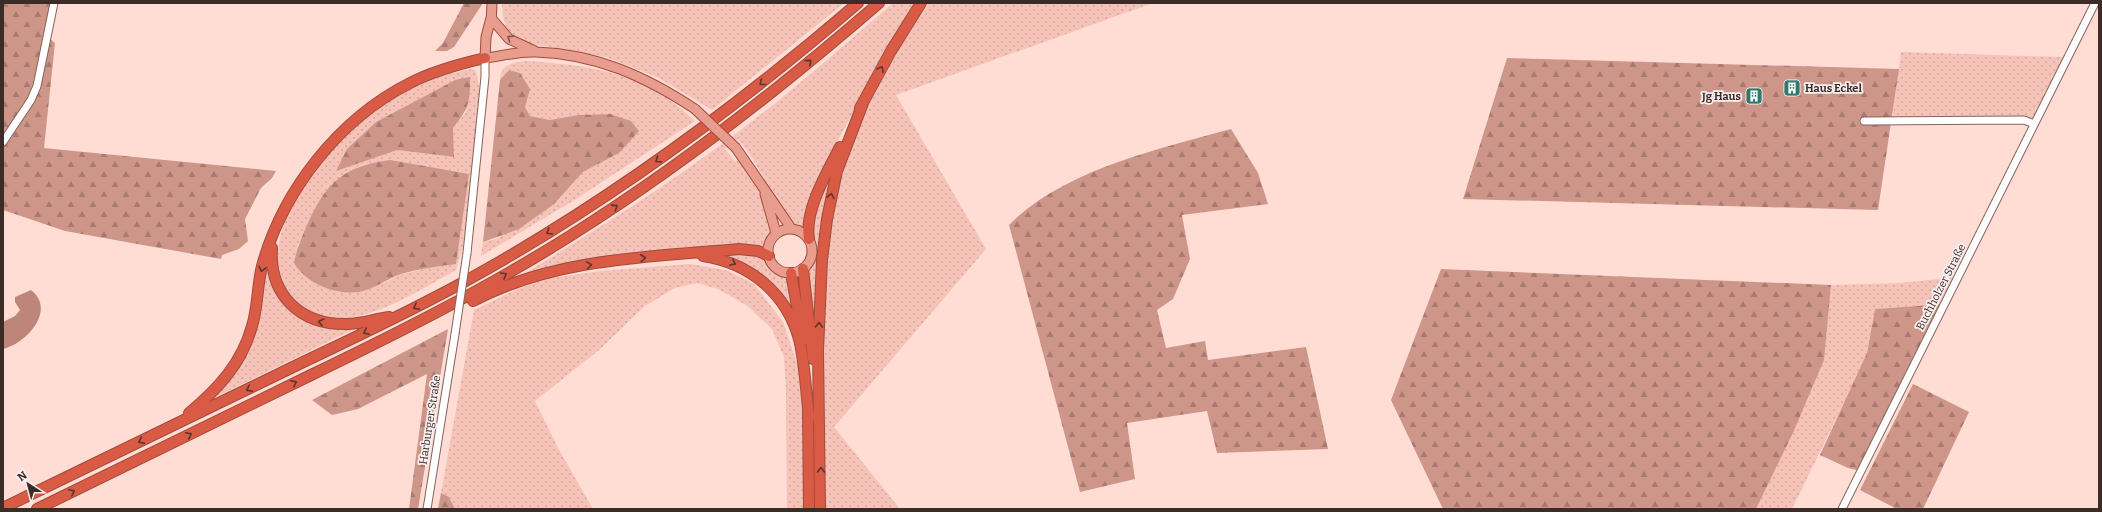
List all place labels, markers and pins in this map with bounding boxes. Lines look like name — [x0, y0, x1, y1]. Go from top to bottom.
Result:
building icon: Haus Eckel — [1782, 78, 1802, 98]
place label: Haus Eckel — [1805, 82, 1862, 95]
building icon: Jg Haus — [1744, 86, 1764, 106]
place label: Jg Haus — [1701, 90, 1742, 103]

